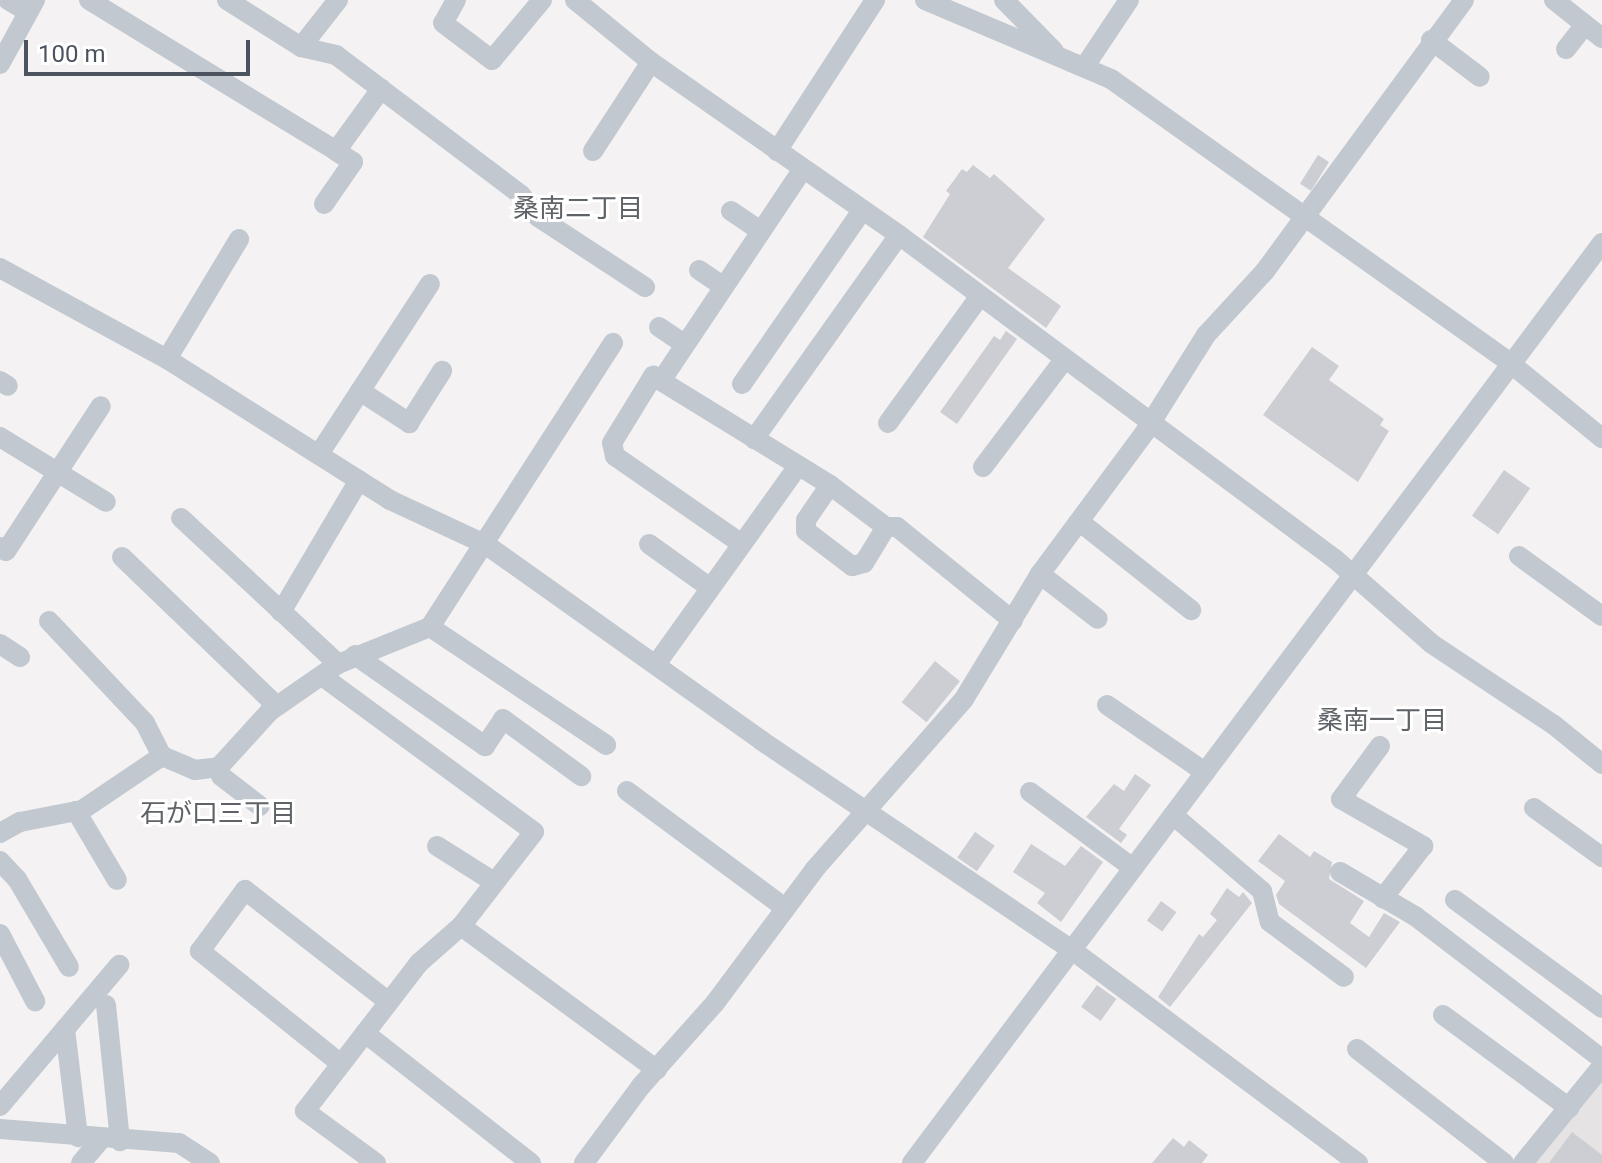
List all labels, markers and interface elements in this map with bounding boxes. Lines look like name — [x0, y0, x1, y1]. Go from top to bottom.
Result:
scale bar — [28, 24, 254, 74]
text: 100 m — [38, 40, 105, 68]
district label: 桑南二丁目 — [513, 193, 643, 225]
district label: 桑南一丁目 — [1317, 705, 1447, 737]
district label: 石が口三丁目 — [140, 798, 296, 830]

